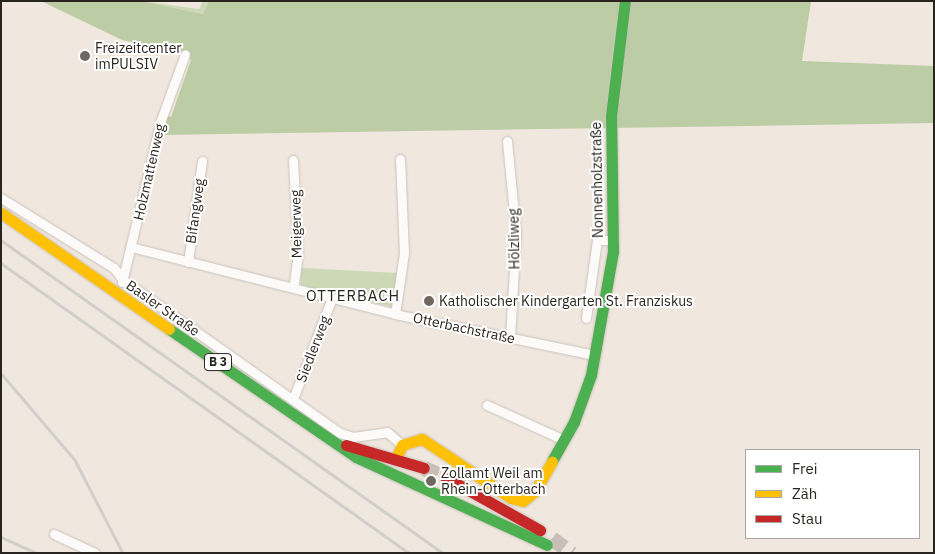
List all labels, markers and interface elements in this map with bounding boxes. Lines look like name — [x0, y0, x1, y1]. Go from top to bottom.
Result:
place label: Freizeitcenter imPULSIV — [95, 40, 181, 72]
marker: Freizeitcenter imPULSIV — [79, 50, 91, 62]
street label: Holzmattenweg — [130, 122, 168, 222]
street label: Nonnenholzstraße — [588, 122, 606, 238]
street label: Bifangweg — [182, 177, 208, 245]
street label: Meigerweg — [287, 190, 305, 258]
street label: Hölzliweg — [505, 208, 523, 270]
street label: Basler Straße — [123, 277, 203, 339]
district label: OTTERBACH — [305, 287, 401, 305]
place label: Katholischer Kindergarten St. Franziskus — [439, 293, 693, 309]
marker: Katholischer Kindergarten St. Franziskus — [423, 295, 435, 307]
street label: Otterbachstraße — [411, 309, 517, 347]
street label: Siedlerweg — [293, 313, 333, 385]
road number: B 3 — [203, 352, 233, 372]
legend — [745, 449, 920, 539]
text: Frei — [792, 459, 818, 478]
place label: Zollamt Weil am Rhein-Otterbach — [441, 465, 546, 498]
marker: Zollamt Weil am Rhein-Otterbach — [425, 475, 437, 487]
text: Zäh — [792, 484, 817, 503]
text: Stau — [792, 509, 823, 528]

